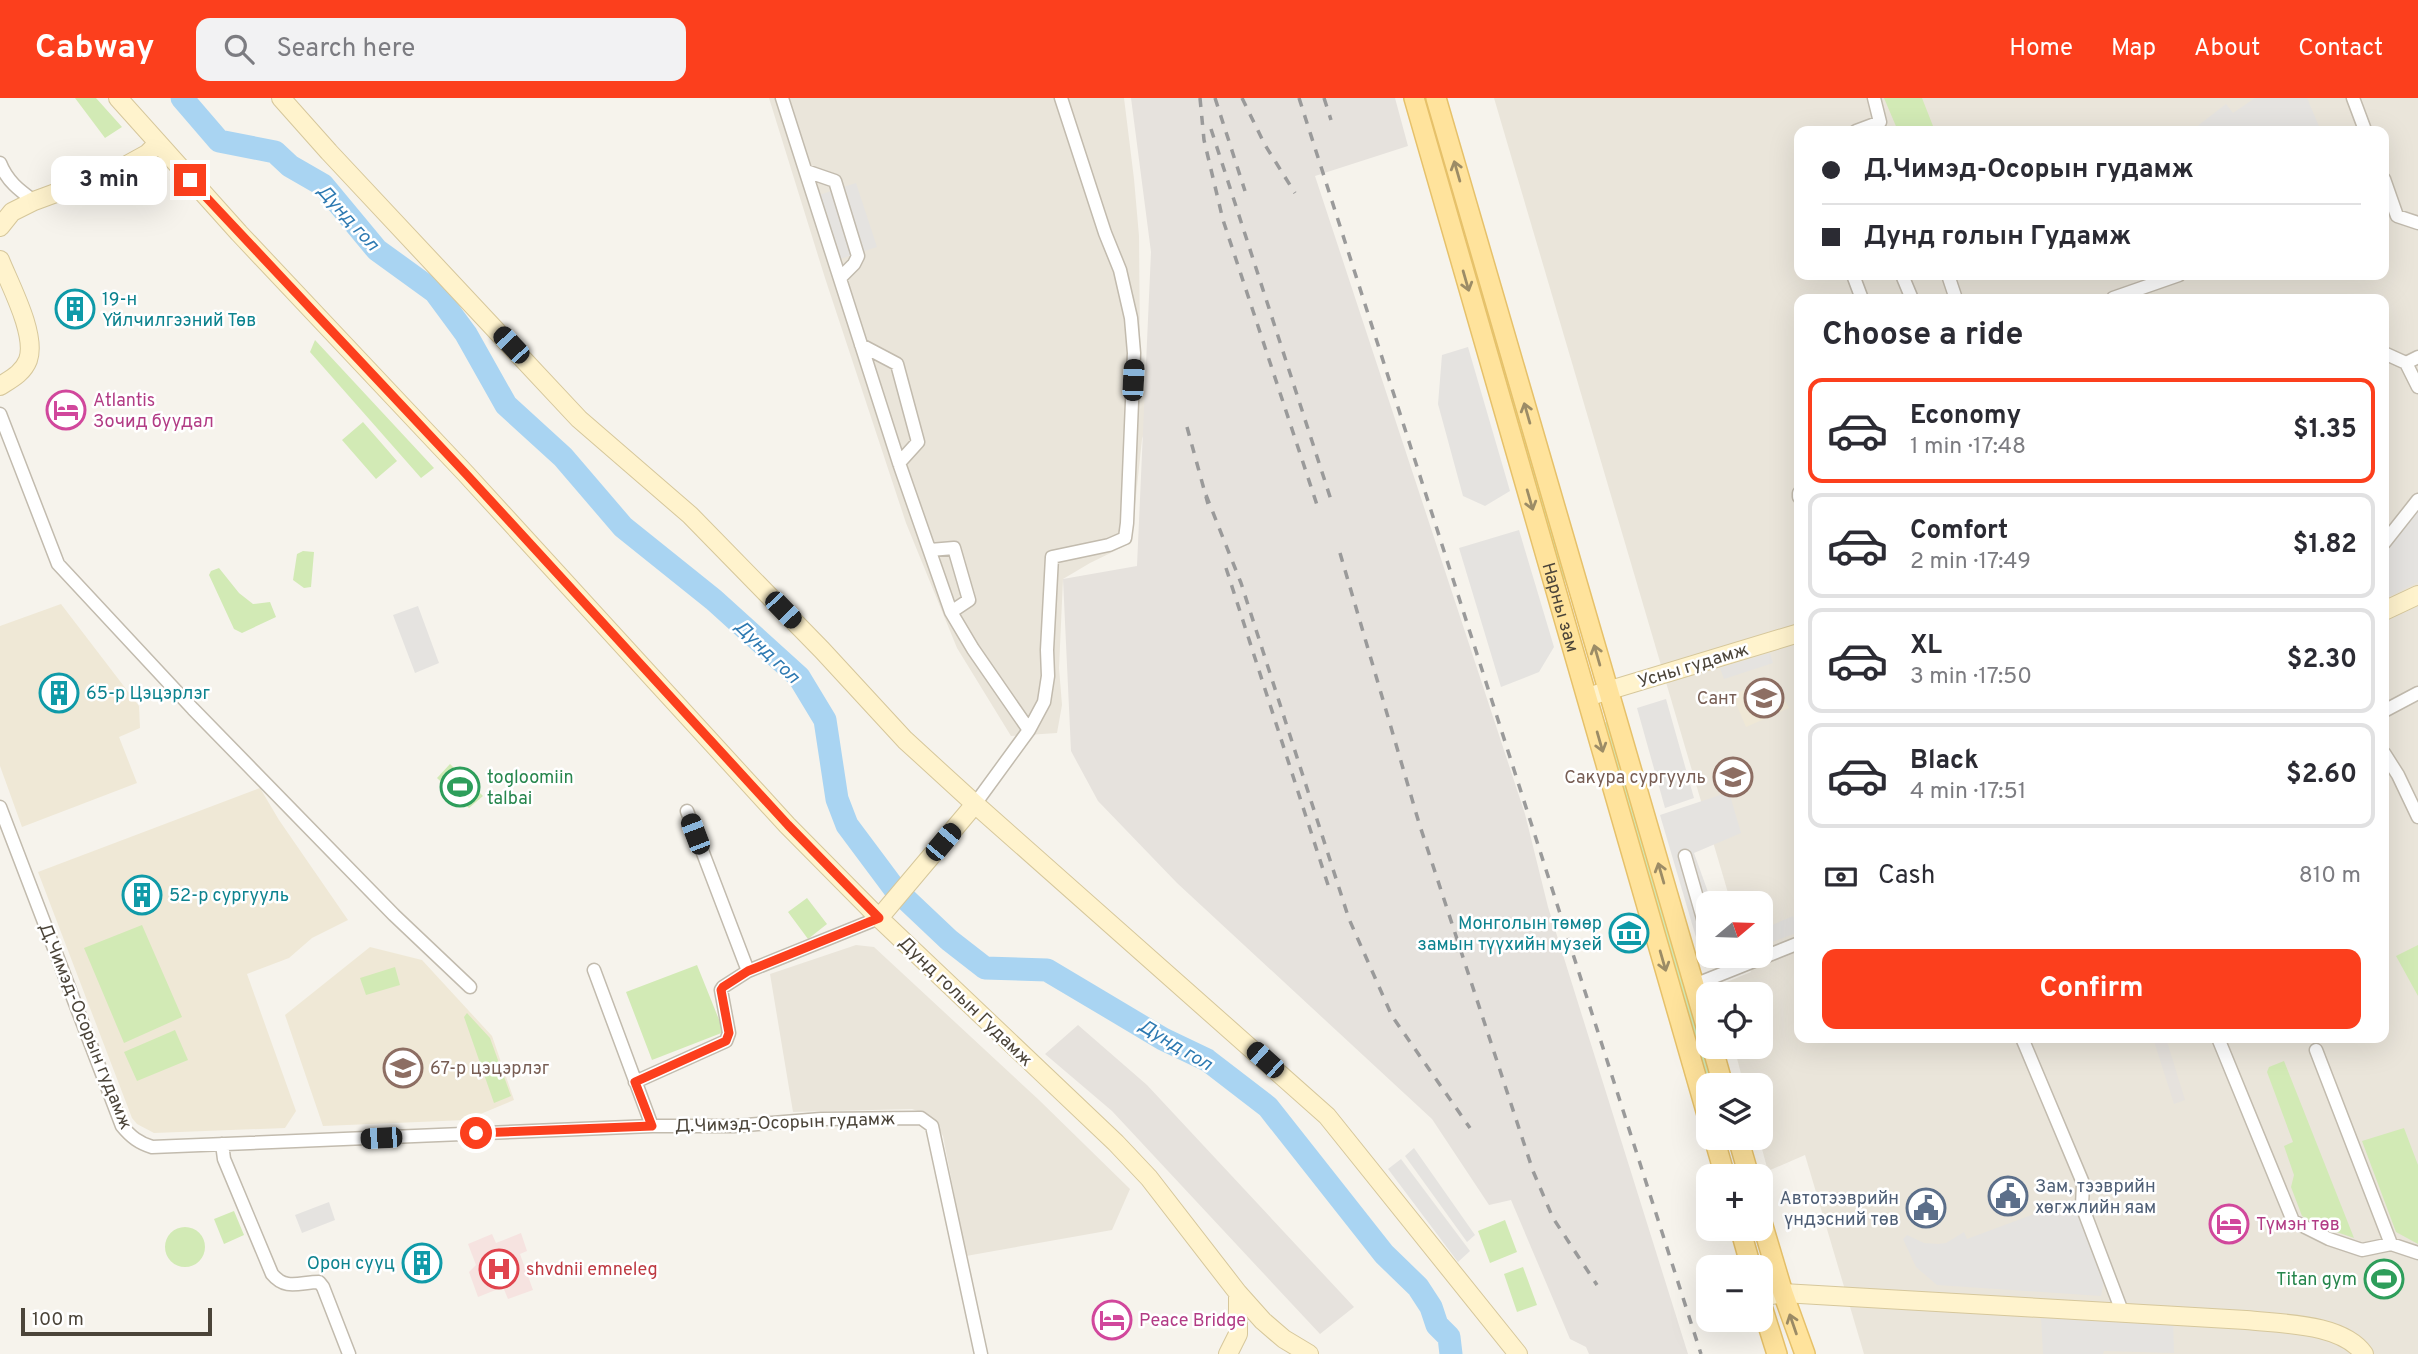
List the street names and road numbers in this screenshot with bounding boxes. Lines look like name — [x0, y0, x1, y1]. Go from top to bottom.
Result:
street label: Нарны зам — [1536, 560, 1583, 655]
street label: Усны гудамж — [1635, 639, 1752, 694]
street label: Д.Чимэд-Осорын гудамж — [33, 920, 137, 1133]
street label: Дунд голын Гудамж — [893, 932, 1037, 1072]
street label: Д.Чимэд-Осорын гудамж — [674, 1108, 896, 1139]

